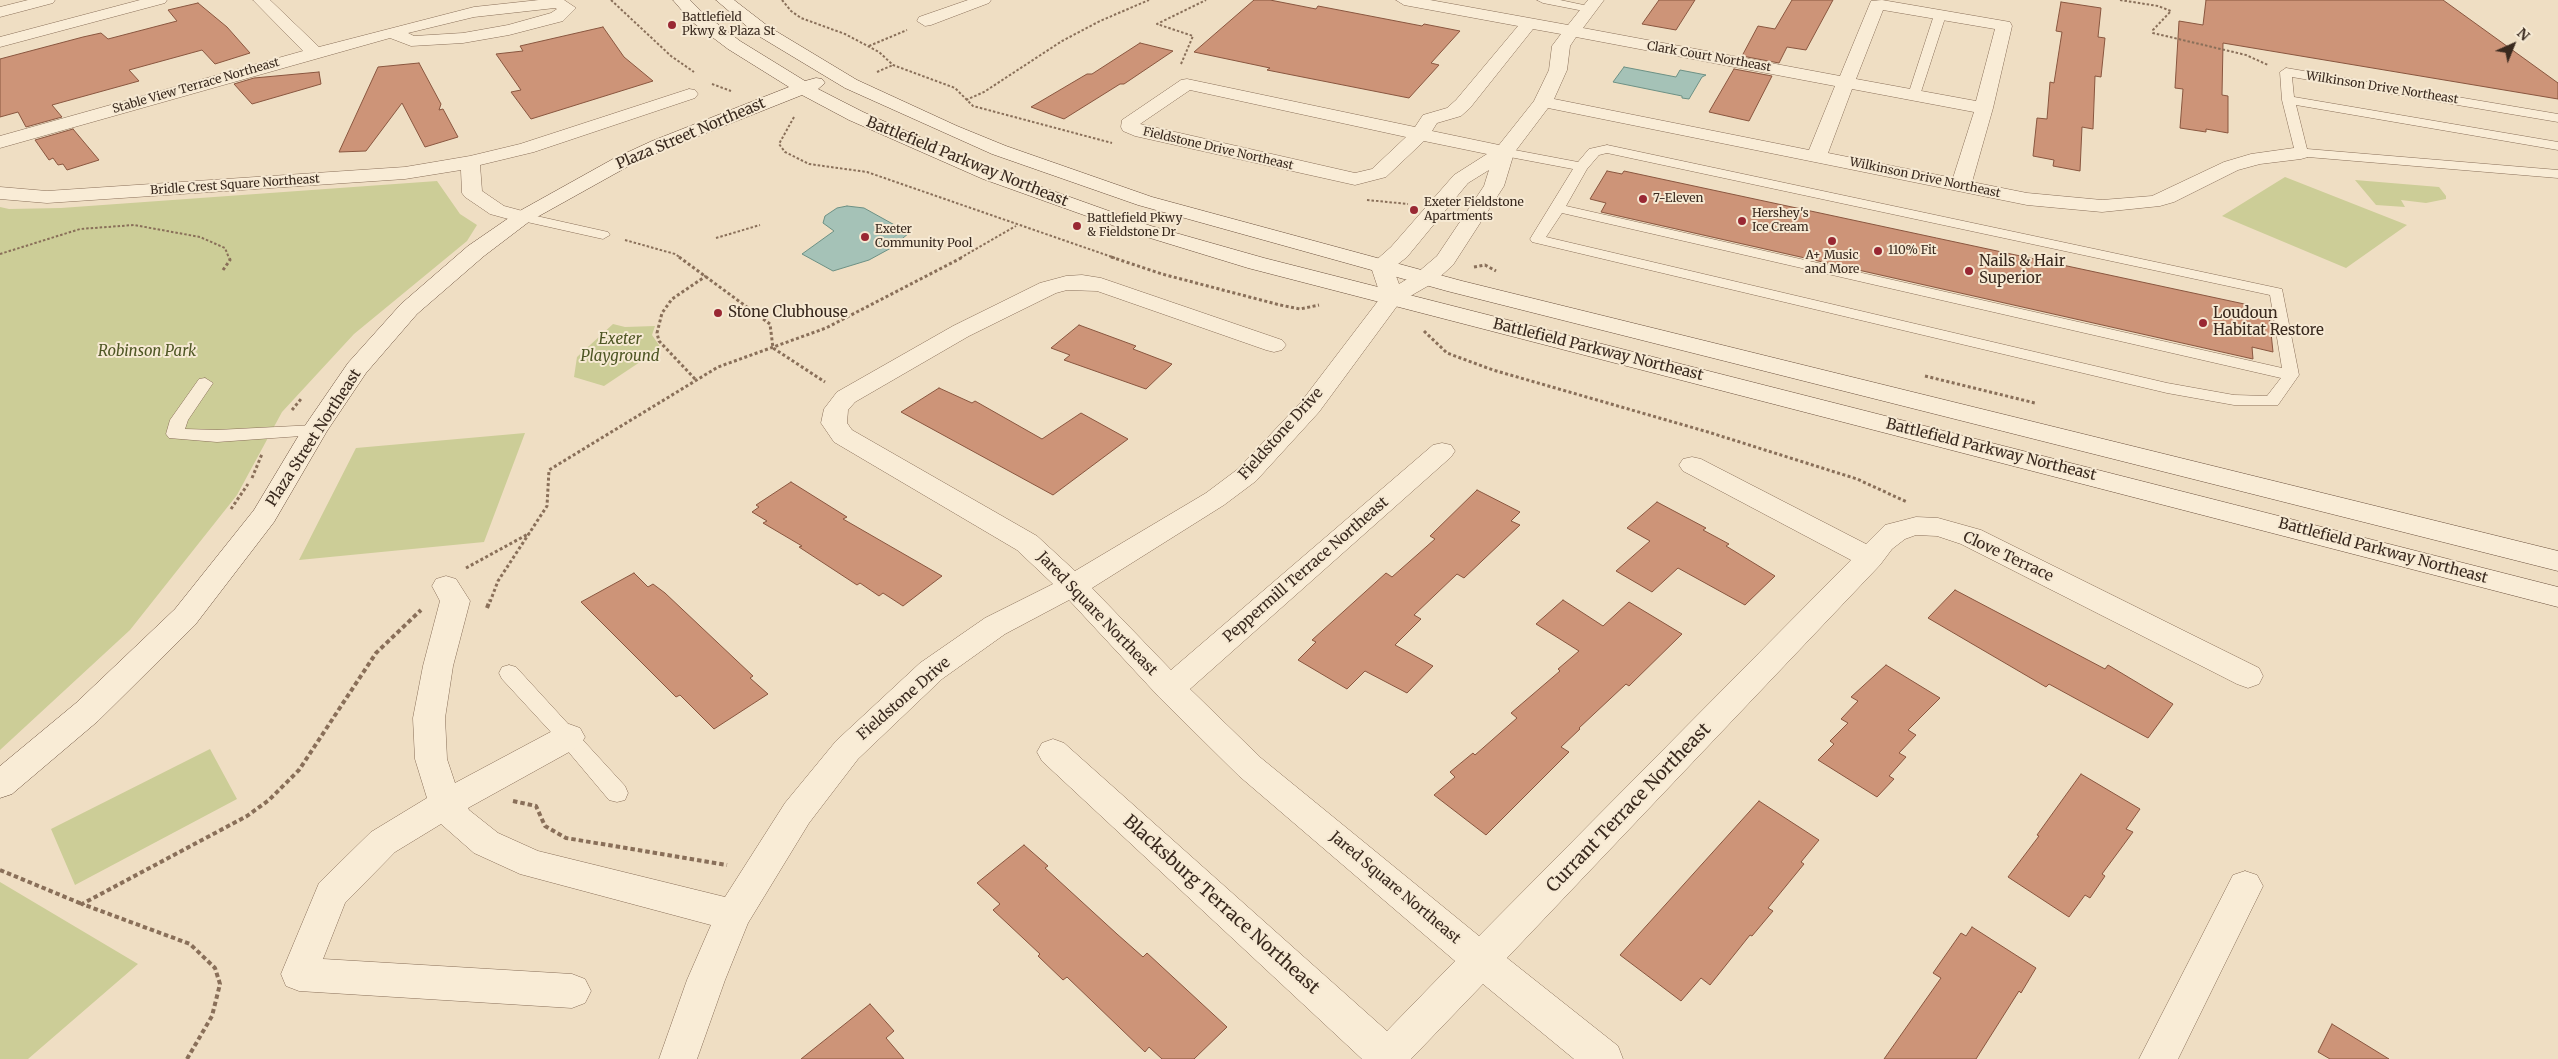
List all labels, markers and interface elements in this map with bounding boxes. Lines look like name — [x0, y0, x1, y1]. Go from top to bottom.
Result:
place label: Battlefield Pkwy & Plaza St — [682, 11, 775, 39]
marker: Battlefield Pkwy & Plaza St — [666, 19, 678, 31]
north arrow — [2488, 20, 2538, 70]
text: N — [2513, 24, 2534, 45]
street label: Clark Court Northeast — [1646, 39, 1772, 75]
street label: Stable View Terrace Northeast — [111, 55, 281, 117]
street label: Wilkinson Drive Northeast — [2305, 69, 2459, 107]
street label: Plaza Street Northeast — [614, 94, 768, 174]
street label: Battlefield Parkway Northeast — [863, 113, 1071, 211]
street label: Fieldstone Drive Northeast — [1141, 125, 1295, 173]
street label: Wilkinson Drive Northeast — [1848, 155, 2002, 201]
street label: Bridle Crest Square Northeast — [150, 172, 320, 198]
place label: 7-Eleven — [1653, 192, 1703, 206]
marker: 7-Eleven — [1637, 193, 1649, 205]
place label: Exeter Fieldstone Apartments — [1424, 196, 1524, 224]
marker: Exeter Fieldstone Apartments — [1408, 204, 1420, 216]
place label: Hershey's Ice Cream — [1752, 207, 1809, 235]
place label: Battlefield Pkwy & Fieldstone Dr — [1087, 212, 1182, 240]
marker: Hershey's Ice Cream — [1736, 215, 1748, 227]
marker: Battlefield Pkwy & Fieldstone Dr — [1071, 220, 1083, 232]
place label: Exeter Community Pool — [875, 223, 972, 251]
marker: Exeter Community Pool — [859, 231, 871, 243]
marker: A+ Music and More — [1826, 235, 1838, 247]
place label: 110% Fit — [1888, 244, 1936, 258]
marker: 110% Fit — [1872, 245, 1884, 257]
place label: A+ Music and More — [1805, 249, 1859, 277]
place label: Nails & Hair Superior — [1979, 253, 2065, 288]
marker: Nails & Hair Superior — [1963, 265, 1975, 277]
place label: Stone Clubhouse — [728, 304, 848, 322]
place label: Loudoun Habitat Restore — [2213, 305, 2324, 340]
marker: Stone Clubhouse — [712, 307, 724, 319]
street label: Battlefield Parkway Northeast — [1491, 315, 1705, 385]
marker: Loudoun Habitat Restore — [2197, 317, 2209, 329]
park label: Exeter Playground — [581, 331, 659, 366]
park label: Robinson Park — [98, 343, 196, 361]
street label: Plaza Street Northeast — [263, 366, 365, 510]
street label: Fieldstone Drive — [1235, 384, 1327, 484]
street label: Battlefield Parkway Northeast — [1884, 415, 2098, 485]
street label: Peppermill Terrace Northeast — [1220, 493, 1392, 647]
street label: Battlefield Parkway Northeast — [2276, 514, 2490, 588]
street label: Clove Terrace — [1960, 528, 2056, 586]
street label: Jared Square Northeast — [1033, 548, 1161, 680]
street label: Fieldstone Drive — [854, 654, 954, 744]
street label: Currant Terrace Northeast — [1542, 719, 1716, 897]
street label: Blacksburg Terrace Northeast — [1118, 811, 1324, 999]
street label: Jared Square Northeast — [1326, 828, 1464, 948]

